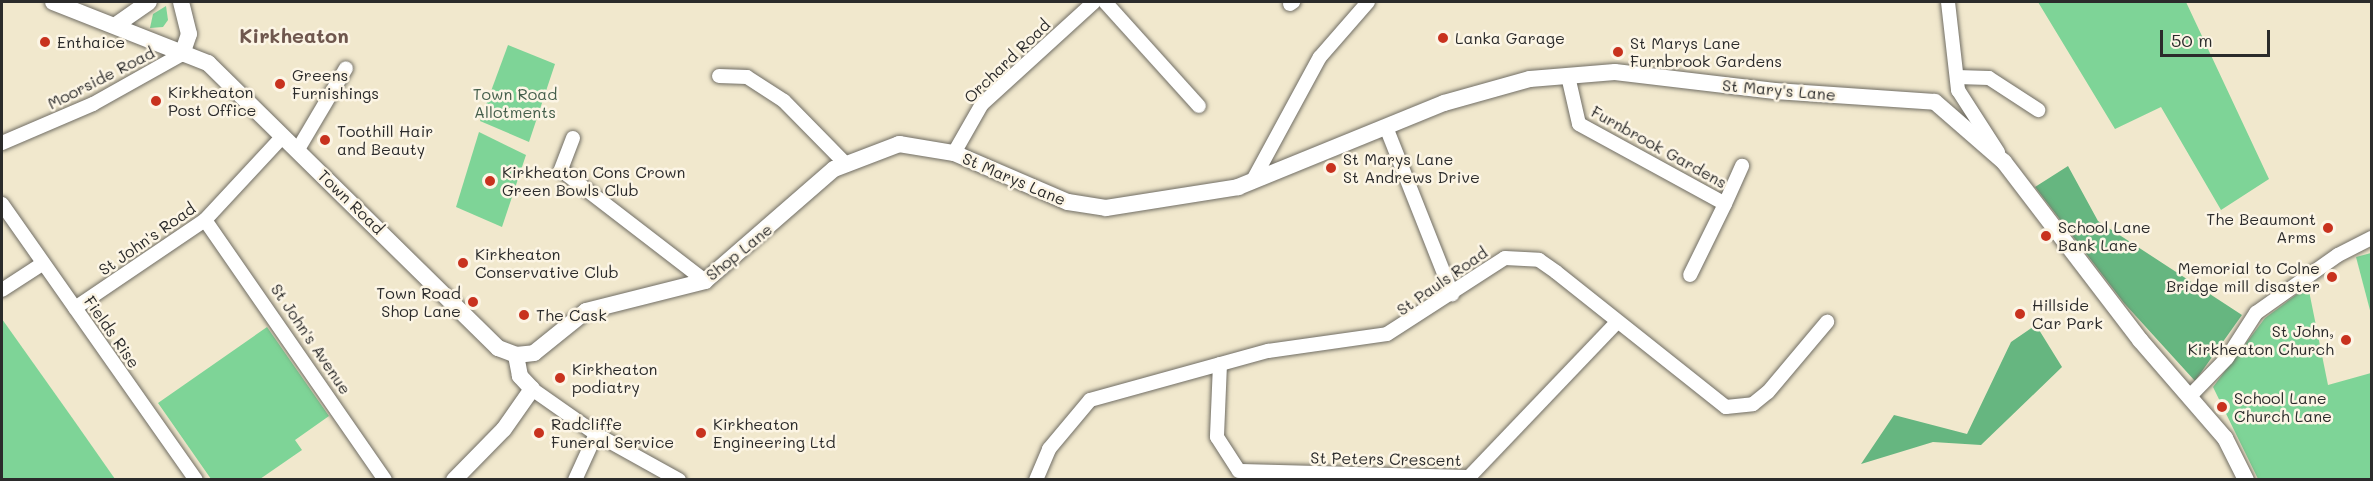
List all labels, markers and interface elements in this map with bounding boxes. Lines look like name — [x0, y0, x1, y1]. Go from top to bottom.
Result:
street label: Orchard Road — [960, 15, 1054, 107]
scale bar — [2163, 18, 2272, 56]
district label: Kirkheaton — [239, 23, 349, 47]
place label: Lanka Garage — [1455, 28, 1565, 48]
text: 50 m — [2171, 28, 2213, 52]
marker: Lanka Garage — [1436, 31, 1450, 45]
place label: Enthaice — [57, 32, 125, 52]
place label: St Marys Lane Furnbrook Gardens — [1630, 33, 1782, 71]
marker: Enthaice — [38, 35, 52, 49]
street label: Moorside Road — [44, 43, 158, 113]
marker: St Marys Lane Furnbrook Gardens — [1611, 45, 1625, 59]
place label: Greens Furnishings — [292, 65, 379, 103]
street label: St Mary's Lane — [1721, 75, 1837, 105]
marker: Greens Furnishings — [273, 77, 287, 91]
place label: Kirkheaton Post Office — [168, 82, 257, 120]
park label: Town Road Allotments — [473, 84, 557, 122]
marker: Kirkheaton Post Office — [149, 94, 163, 108]
street label: Furnbrook Gardens — [1588, 102, 1730, 192]
place label: Toothill Hair and Beauty — [337, 121, 433, 159]
marker: Toothill Hair and Beauty — [318, 133, 332, 147]
street label: St Marys Lane — [959, 149, 1069, 209]
place label: St Marys Lane St Andrews Drive — [1343, 149, 1480, 187]
marker: St Marys Lane St Andrews Drive — [1324, 161, 1338, 175]
place label: Kirkheaton Cons Crown Green Bowls Club — [502, 162, 685, 200]
street label: Town Road — [314, 166, 388, 238]
marker: Kirkheaton Cons Crown Green Bowls Club — [483, 174, 497, 188]
street label: St John's Road — [95, 199, 199, 279]
place label: The Beaumont Arms — [2206, 209, 2316, 247]
place label: School Lane Bank Lane — [2058, 217, 2151, 255]
street label: Shop Lane — [702, 219, 776, 285]
marker: The Beaumont Arms — [2321, 221, 2335, 235]
marker: School Lane Bank Lane — [2039, 229, 2053, 243]
street label: St Pauls Road — [1393, 243, 1491, 319]
place label: Kirkheaton Conservative Club — [475, 244, 619, 282]
marker: Kirkheaton Conservative Club — [456, 256, 470, 270]
place label: Memorial to Colne Bridge mill disaster — [2166, 258, 2320, 296]
marker: Memorial to Colne Bridge mill disaster — [2325, 270, 2339, 284]
street label: St John's Avenue — [267, 280, 355, 398]
place label: Town Road Shop Lane — [376, 283, 461, 321]
street label: Fields Rise — [80, 292, 144, 372]
marker: Town Road Shop Lane — [466, 295, 480, 309]
place label: Hillside Car Park — [2032, 295, 2103, 333]
place label: The Cask — [536, 305, 607, 325]
marker: Hillside Car Park — [2013, 307, 2027, 321]
marker: The Cask — [517, 308, 531, 322]
place label: St John, Kirkheaton Church — [2188, 321, 2334, 359]
marker: St John, Kirkheaton Church — [2339, 333, 2353, 347]
place label: Kirkheaton podiatry — [572, 359, 657, 397]
marker: Kirkheaton podiatry — [553, 371, 567, 385]
place label: School Lane Church Lane — [2234, 388, 2332, 426]
marker: School Lane Church Lane — [2215, 400, 2229, 414]
place label: Radcliffe Funeral Service — [551, 414, 674, 452]
place label: Kirkheaton Engineering Ltd — [713, 414, 836, 452]
marker: Radcliffe Funeral Service — [532, 426, 546, 440]
marker: Kirkheaton Engineering Ltd — [694, 426, 708, 440]
street label: St Peters Crescent — [1310, 448, 1462, 470]

